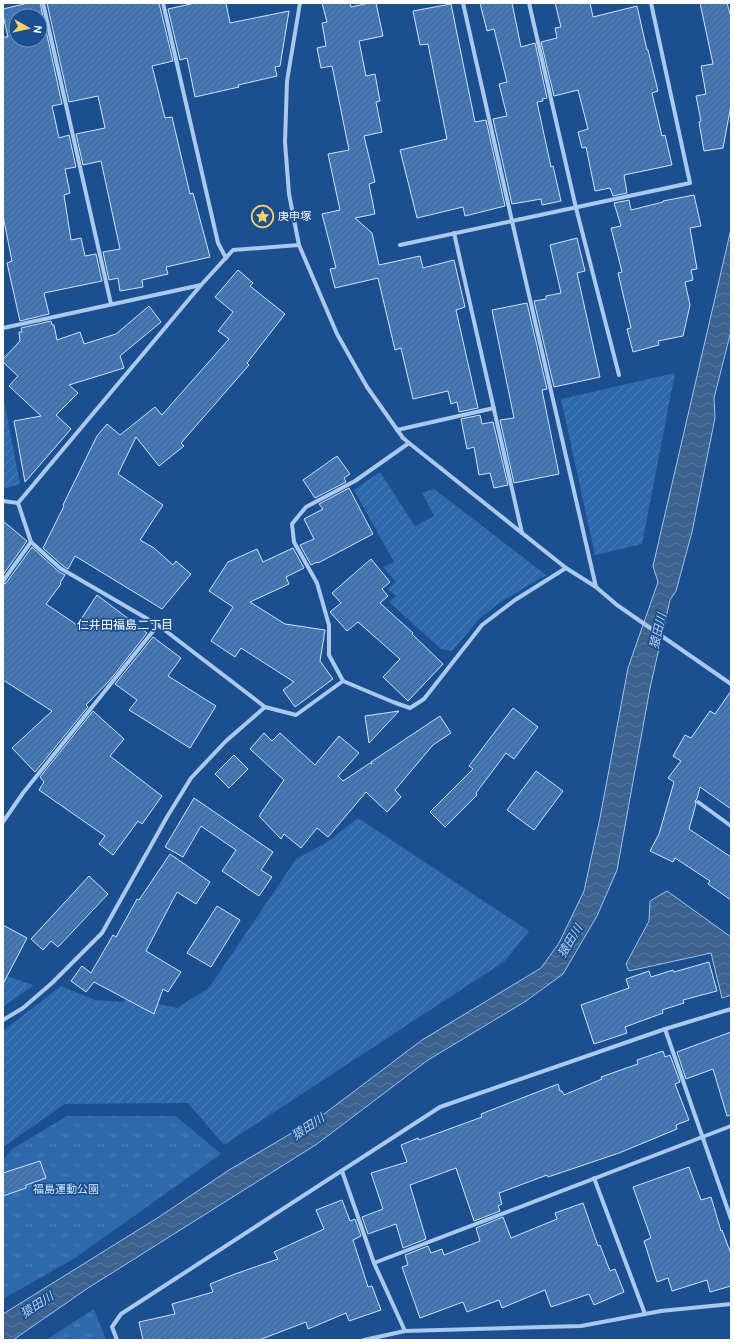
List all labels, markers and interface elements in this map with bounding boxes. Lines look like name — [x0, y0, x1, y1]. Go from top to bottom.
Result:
north arrow — [8, 8, 48, 48]
text: N — [31, 24, 44, 34]
place icon: 庚申塚 — [249, 203, 275, 229]
place label: 庚申塚 — [278, 210, 311, 222]
water label: 猿田川 — [647, 610, 668, 650]
district label: 仁井田福島二丁目 — [77, 618, 173, 631]
water label: 猿田川 — [555, 920, 585, 960]
water label: 猿田川 — [289, 1110, 328, 1142]
park label: 福島運動公園 — [33, 1183, 99, 1195]
water label: 猿田川 — [18, 1288, 57, 1320]

